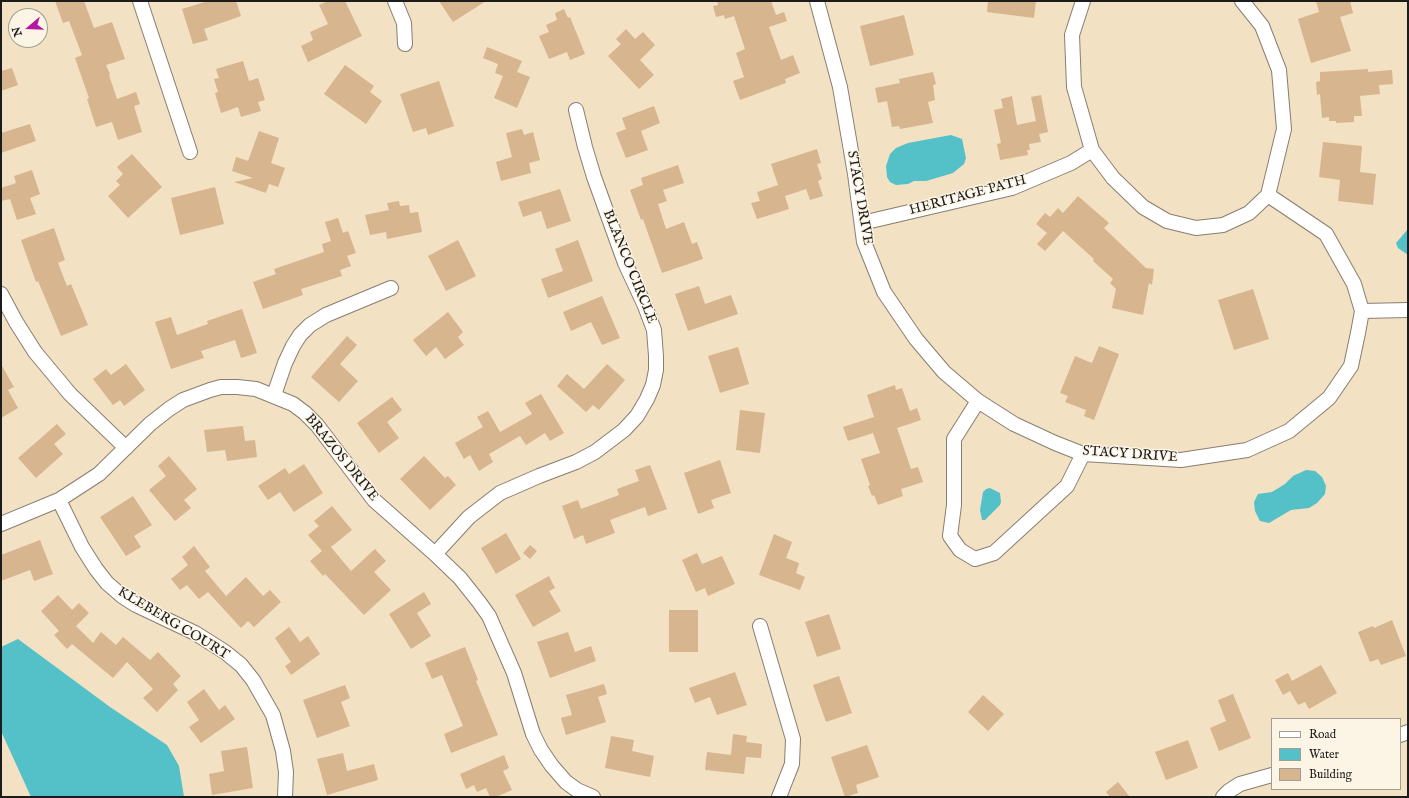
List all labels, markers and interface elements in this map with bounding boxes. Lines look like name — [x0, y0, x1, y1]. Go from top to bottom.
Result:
north arrow — [8, 8, 48, 48]
text: N — [9, 25, 26, 38]
street label: STACY DRIVE — [842, 150, 876, 246]
street label: HERITAGE PATH — [908, 172, 1028, 220]
street label: BLANCO CIRCLE — [598, 208, 660, 326]
street label: BRAZOS DRIVE — [301, 411, 381, 505]
street label: STACY DRIVE — [1082, 443, 1178, 467]
street label: KLEBERG COURT — [114, 584, 232, 664]
legend — [1271, 718, 1401, 790]
text: Road — [1309, 727, 1336, 742]
text: Water — [1309, 747, 1339, 762]
text: Building — [1309, 767, 1352, 782]

